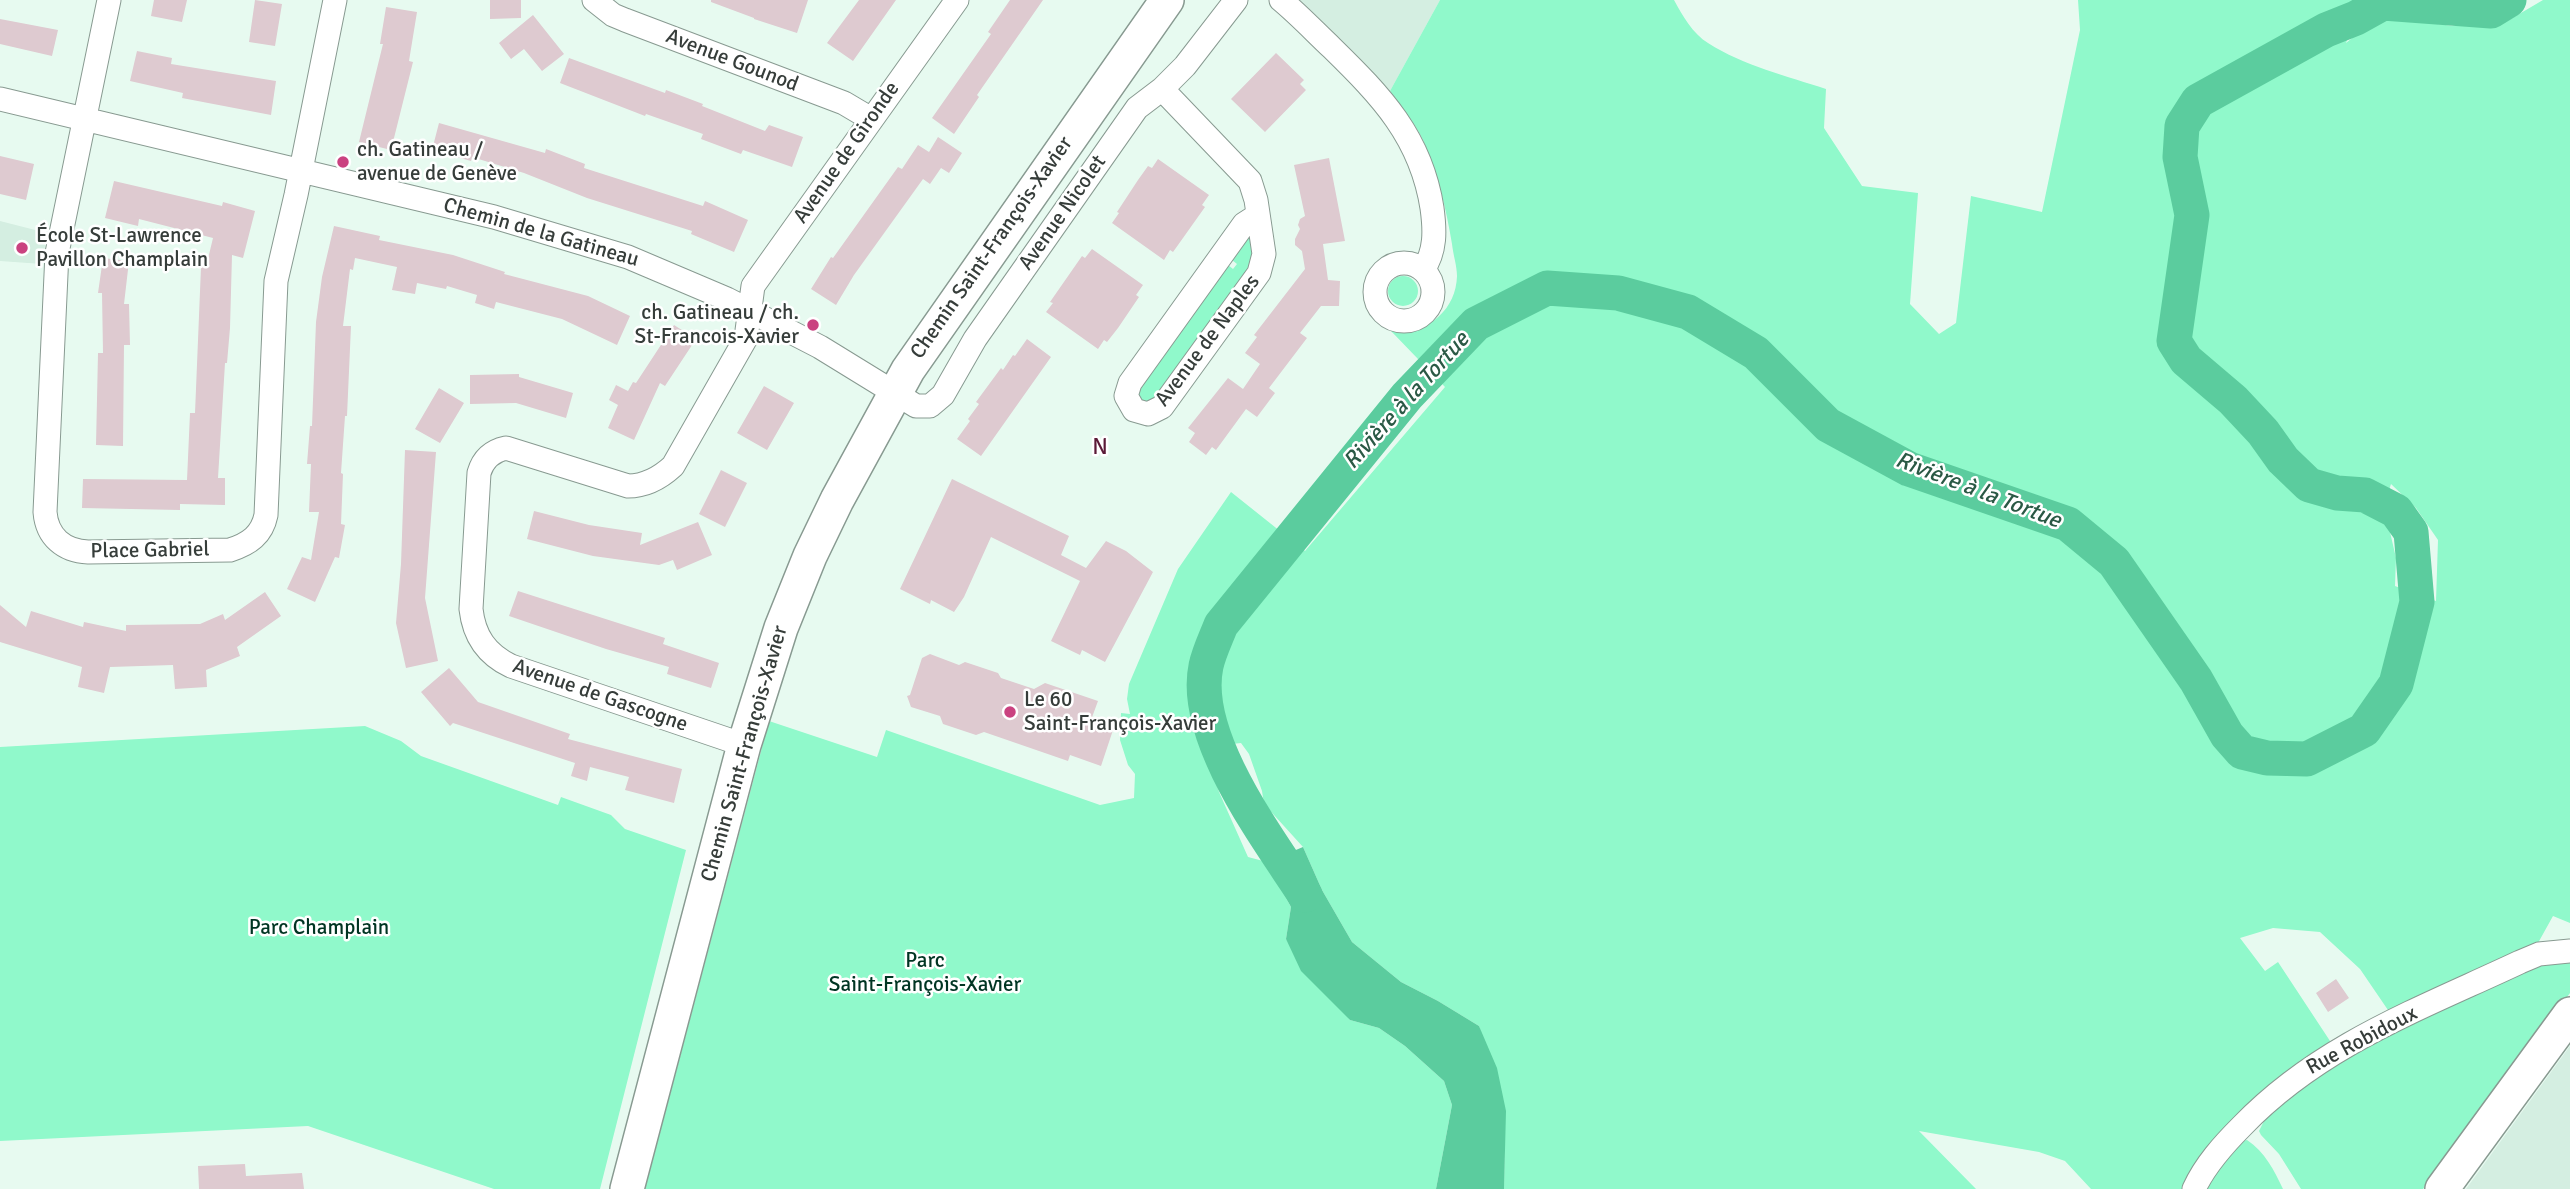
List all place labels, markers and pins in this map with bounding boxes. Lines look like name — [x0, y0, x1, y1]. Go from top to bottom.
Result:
place label: ch. Gatineau / avenue de Genève — [357, 137, 517, 187]
marker: ch. Gatineau / avenue de Genève — [335, 154, 351, 170]
place label: École St-Lawrence Pavillon Champlain — [36, 223, 208, 273]
marker: École St-Lawrence Pavillon Champlain — [14, 240, 30, 256]
place label: ch. Gatineau / ch. St-Francois-Xavier — [634, 300, 799, 350]
marker: ch. Gatineau / ch. St-Francois-Xavier — [805, 317, 821, 333]
place label: Le 60 Saint-François-Xavier — [1024, 687, 1216, 737]
marker: Le 60 Saint-François-Xavier — [1002, 704, 1018, 720]

